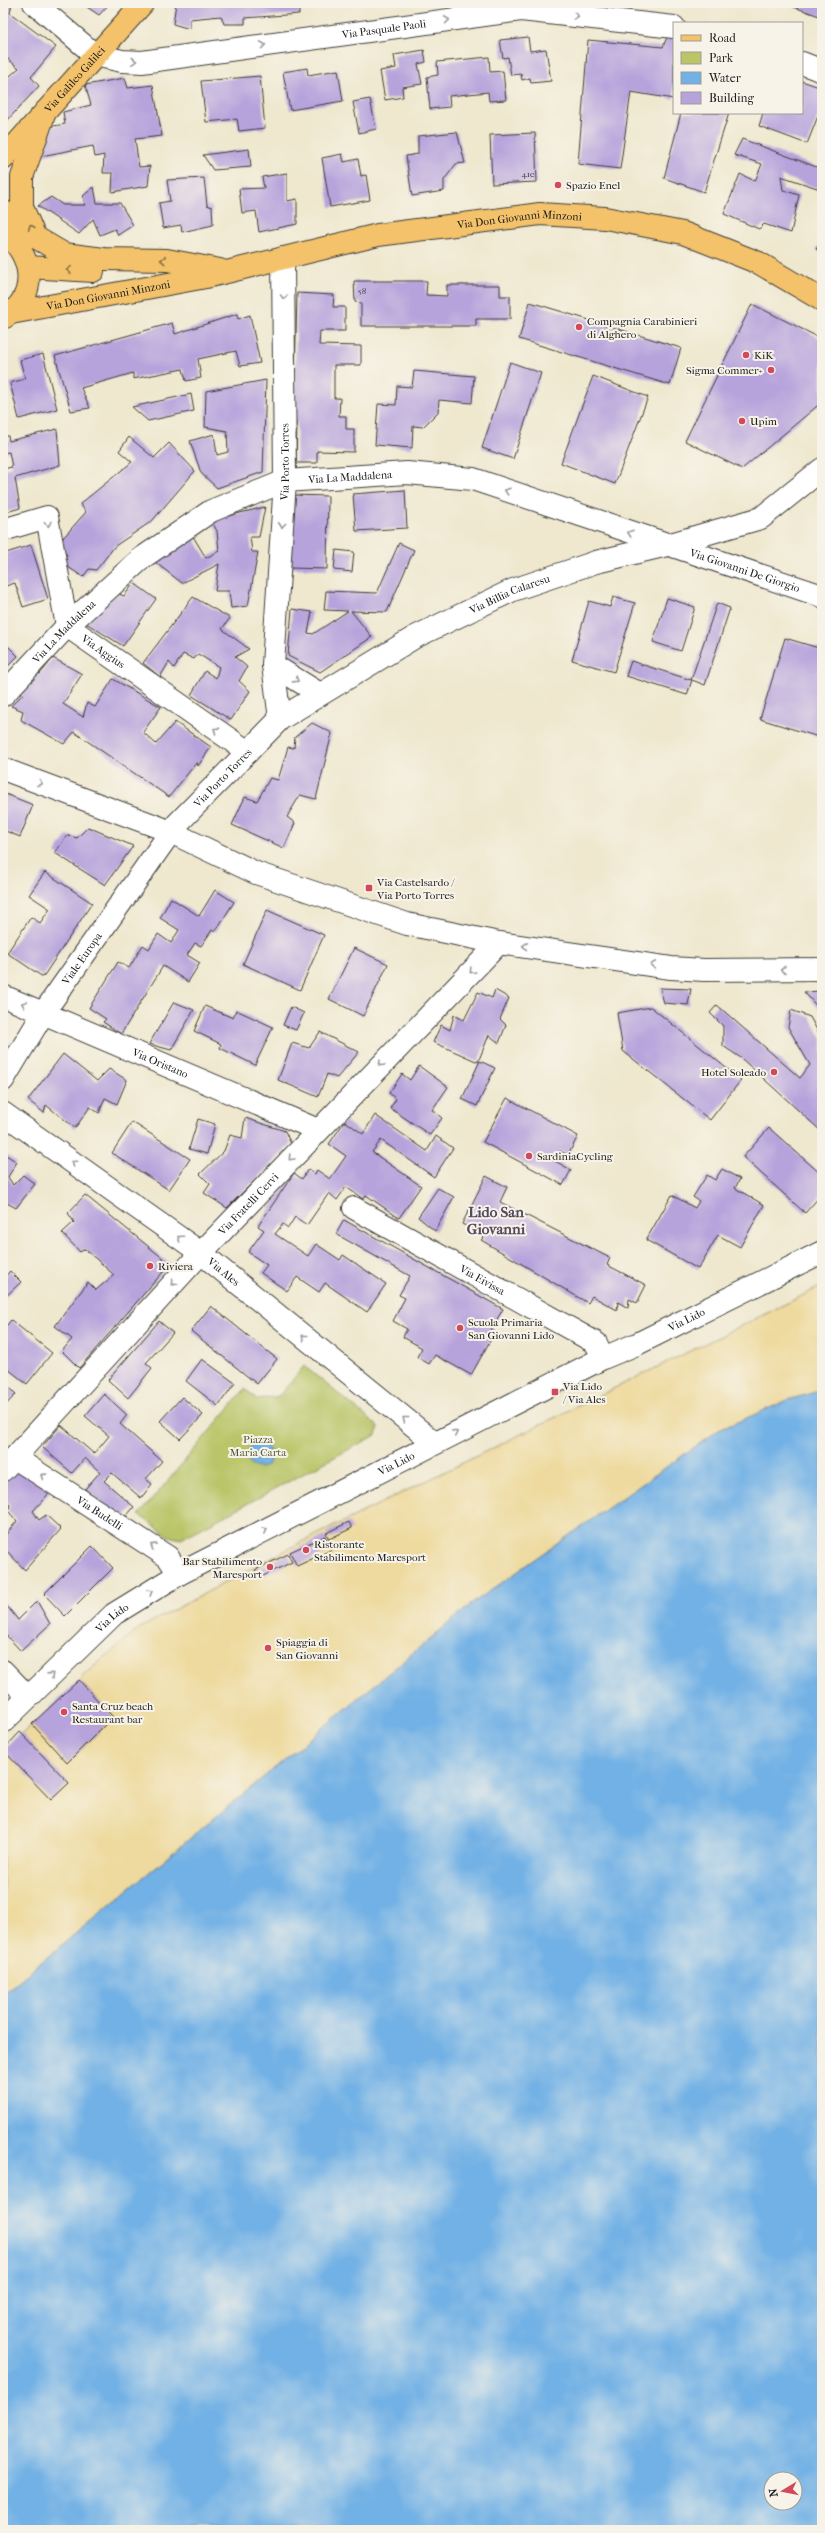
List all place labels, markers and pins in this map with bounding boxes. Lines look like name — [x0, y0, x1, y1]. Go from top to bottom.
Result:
place label: Spazio Enel — [566, 179, 620, 192]
marker: Spazio Enel — [553, 180, 563, 190]
place label: Compagnia Carabinieri di Alghero — [587, 315, 698, 341]
marker: Compagnia Carabinieri di Alghero — [574, 322, 584, 332]
place label: KiK — [754, 349, 774, 362]
marker: KiK — [741, 350, 751, 360]
place label: Sigma Commer+ — [686, 364, 763, 377]
marker: Sigma Commer+ — [766, 365, 776, 375]
place label: Upim — [750, 415, 778, 428]
marker: Upim — [737, 416, 747, 426]
place label: Via Castelsardo / Via Porto Torres — [376, 876, 455, 902]
marker: Via Castelsardo / Via Porto Torres — [364, 883, 374, 893]
place label: Hotel Soleado — [701, 1066, 766, 1079]
marker: Hotel Soleado — [769, 1067, 779, 1077]
place label: SardiniaCycling — [537, 1150, 613, 1163]
marker: SardiniaCycling — [524, 1151, 534, 1161]
place label: Riviera — [158, 1260, 194, 1273]
marker: Riviera — [145, 1261, 155, 1271]
place label: Scuola Primaria San Giovanni Lido — [468, 1316, 554, 1342]
marker: Scuola Primaria San Giovanni Lido — [455, 1323, 465, 1333]
place label: Via Lido / Via Ales — [562, 1380, 605, 1406]
marker: Via Lido / Via Ales — [550, 1387, 560, 1397]
place label: Ristorante Stabilimento Maresport — [314, 1538, 426, 1564]
marker: Ristorante Stabilimento Maresport — [301, 1545, 311, 1555]
place label: Bar Stabilimento Maresport — [182, 1555, 262, 1581]
marker: Bar Stabilimento Maresport — [265, 1562, 275, 1572]
place label: Spiaggia di San Giovanni — [276, 1636, 339, 1662]
marker: Spiaggia di San Giovanni — [263, 1643, 273, 1653]
place label: Santa Cruz beach Restaurant bar — [72, 1700, 154, 1726]
marker: Santa Cruz beach Restaurant bar — [59, 1707, 69, 1717]

